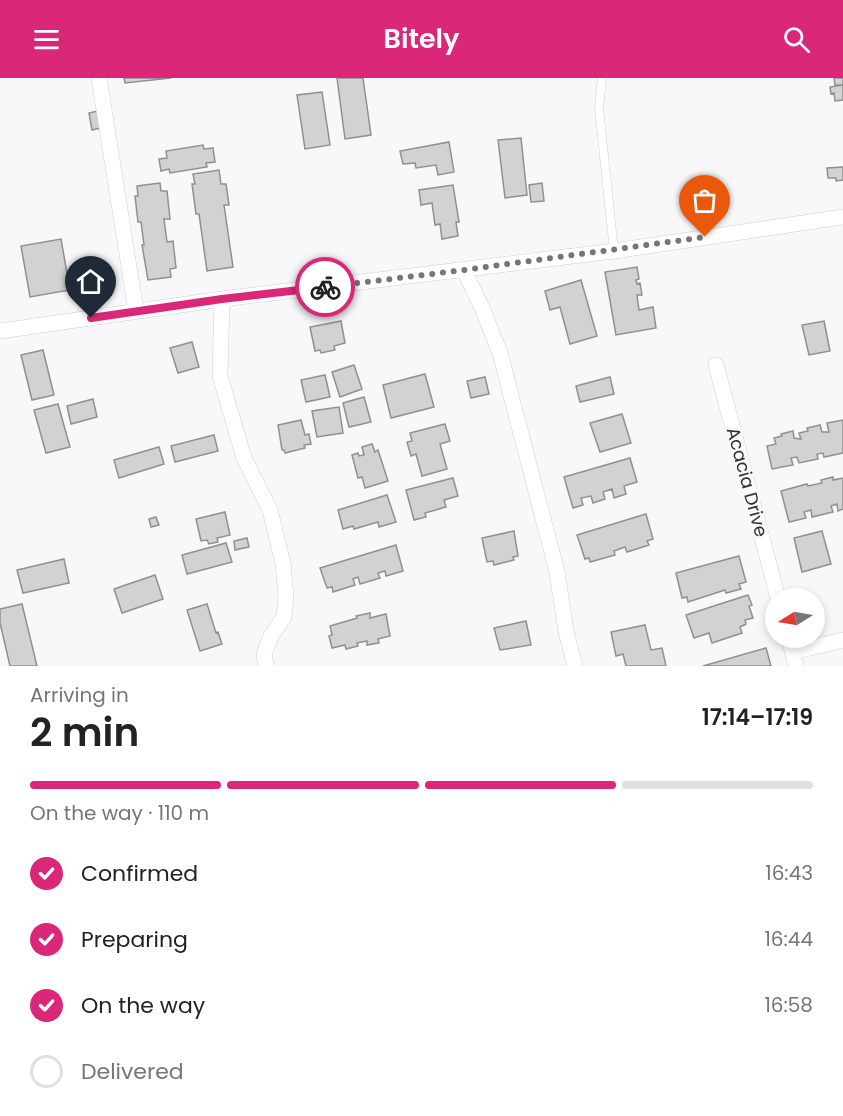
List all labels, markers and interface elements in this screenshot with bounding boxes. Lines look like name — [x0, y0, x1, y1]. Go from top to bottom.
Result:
text: Bitely — [384, 20, 459, 57]
icon: menu — [30, 23, 63, 56]
icon: search — [780, 23, 813, 56]
pin — [679, 175, 730, 237]
icon: bag — [688, 184, 721, 217]
pin — [65, 256, 116, 318]
courier — [295, 257, 355, 317]
icon: home — [74, 265, 107, 298]
icon: bike — [309, 271, 342, 304]
street label: Acacia Drive — [721, 424, 774, 540]
north arrow — [765, 588, 825, 648]
map controls — [765, 588, 825, 648]
text: Arriving in — [30, 681, 129, 709]
text: 17:14–17:19 — [702, 702, 813, 733]
text: 2 min — [30, 705, 139, 760]
text: On the way · 110 m — [30, 799, 209, 827]
icon: check — [30, 857, 63, 890]
text: Confirmed — [81, 858, 198, 889]
text: 16:43 — [765, 859, 813, 887]
icon: check — [30, 923, 63, 956]
text: Preparing — [81, 924, 188, 955]
text: 16:44 — [764, 925, 813, 953]
icon: check — [30, 989, 63, 1022]
text: On the way — [81, 990, 205, 1021]
text: 16:58 — [764, 991, 813, 1019]
text: Delivered — [81, 1056, 184, 1087]

